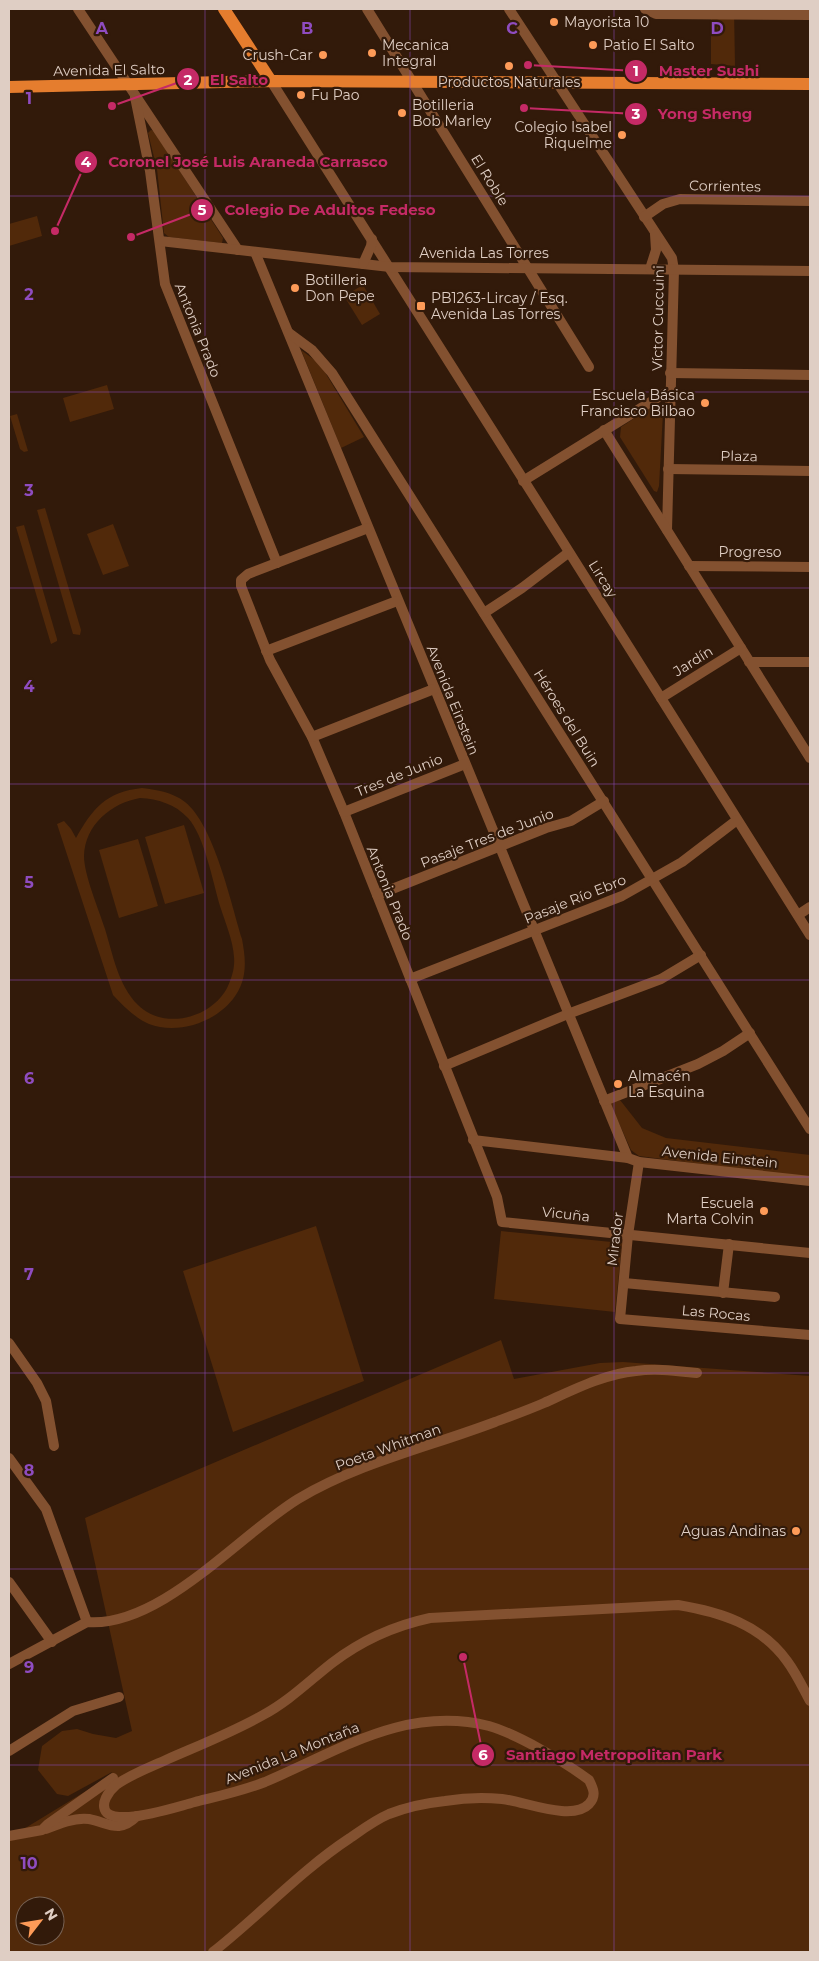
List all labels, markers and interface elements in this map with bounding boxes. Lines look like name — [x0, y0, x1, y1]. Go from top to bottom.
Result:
place label: Mayorista 10 — [564, 13, 649, 31]
marker: Mayorista 10 — [548, 16, 560, 28]
text: A — [95, 19, 109, 38]
text: B — [301, 19, 313, 38]
text: C — [506, 19, 518, 38]
text: D — [710, 19, 724, 38]
place label: Mecanica Integral — [382, 36, 449, 70]
place label: Patio El Salto — [603, 36, 695, 54]
marker: Patio El Salto — [587, 39, 599, 51]
place label: Crush-Car — [243, 46, 313, 64]
marker: Mecanica Integral — [366, 47, 378, 59]
marker: Crush-Car — [317, 49, 329, 61]
callout: Master Sushi — [623, 56, 769, 86]
street label: Avenida El Salto — [53, 60, 165, 80]
marker: Productos Naturales — [503, 60, 515, 72]
text: 1 — [633, 61, 639, 80]
text: Master Sushi — [659, 61, 759, 80]
callout: El Salto — [175, 64, 278, 94]
text: 2 — [184, 70, 193, 89]
text: El Salto — [210, 70, 268, 89]
place label: Productos Naturales — [438, 73, 580, 91]
place label: Fu Pao — [311, 86, 360, 104]
text: 1 — [26, 89, 32, 108]
marker: Fu Pao — [295, 89, 307, 101]
place label: Botilleria Bob Marley — [412, 96, 492, 130]
callout: Yong Sheng — [623, 99, 763, 129]
text: 3 — [631, 104, 641, 123]
text: Yong Sheng — [657, 104, 752, 123]
marker: Botilleria Bob Marley — [396, 107, 408, 119]
place label: Colegio Isabel Riquelme — [515, 118, 612, 152]
marker: Colegio Isabel Riquelme — [616, 129, 628, 141]
callout: Coronel José Luis Araneda Carrasco — [73, 147, 398, 177]
street label: El Roble — [467, 151, 513, 209]
text: 4 — [81, 152, 92, 171]
text: Coronel José Luis Araneda Carrasco — [108, 152, 388, 171]
street label: Corrientes — [689, 176, 761, 196]
callout: Colegio De Adultos Fedeso — [190, 195, 446, 225]
text: 5 — [198, 200, 207, 219]
text: Colegio De Adultos Fedeso — [225, 200, 436, 219]
street label: Avenida Las Torres — [419, 244, 549, 262]
street label: Víctor Cuccuini — [648, 265, 668, 371]
place label: Botilleria Don Pepe — [305, 271, 375, 305]
street label: Antonia Prado — [171, 280, 225, 380]
marker: Botilleria Don Pepe — [289, 282, 301, 294]
text: 2 — [24, 285, 34, 304]
place label: PB1263-Lircay / Esq. Avenida Las Torres — [431, 289, 568, 323]
marker: PB1263-Lircay / Esq. Avenida Las Torres — [415, 300, 427, 312]
place label: Escuela Básica Francisco Bilbao — [580, 386, 695, 420]
marker: Escuela Básica Francisco Bilbao — [699, 397, 711, 409]
street label: Plaza — [720, 447, 758, 465]
text: 3 — [23, 481, 34, 500]
street label: Progreso — [718, 543, 782, 561]
street label: Lircay — [585, 557, 622, 601]
street label: Jardín — [669, 642, 716, 681]
street label: Avenida Einstein — [423, 643, 483, 757]
street label: Héroes del Buin — [530, 666, 604, 770]
text: 4 — [23, 677, 35, 696]
street label: Tres de Junio — [353, 749, 445, 801]
street label: Pasaje Tres de Junio — [418, 804, 556, 872]
street label: Antonia Prado — [363, 843, 417, 943]
street label: Pasaje Río Ebro — [521, 870, 629, 928]
text: 5 — [24, 873, 34, 892]
place label: Almacén La Esquina — [628, 1067, 705, 1101]
text: 6 — [24, 1069, 34, 1088]
marker: Almacén La Esquina — [612, 1078, 624, 1090]
street label: Avenida Einstein — [661, 1142, 779, 1172]
place label: Escuela Marta Colvin — [666, 1194, 754, 1228]
street label: Vicuña — [541, 1203, 591, 1225]
marker: Escuela Marta Colvin — [758, 1205, 770, 1217]
street label: Mirador — [603, 1211, 627, 1267]
text: 7 — [24, 1265, 34, 1284]
street label: Las Rocas — [681, 1301, 751, 1325]
street label: Poeta Whitman — [333, 1420, 443, 1474]
text: 8 — [24, 1461, 34, 1480]
place label: Aguas Andinas — [681, 1522, 786, 1540]
marker: Aguas Andinas — [790, 1525, 802, 1537]
text: 9 — [24, 1658, 34, 1677]
street label: Avenida La Montaña — [222, 1718, 362, 1788]
callout: Santiago Metropolitan Park — [471, 1740, 732, 1770]
text: 6 — [478, 1745, 488, 1764]
text: Santiago Metropolitan Park — [506, 1745, 722, 1764]
text: 10 — [20, 1854, 38, 1873]
north arrow — [15, 1896, 65, 1946]
text: N — [41, 1905, 62, 1924]

